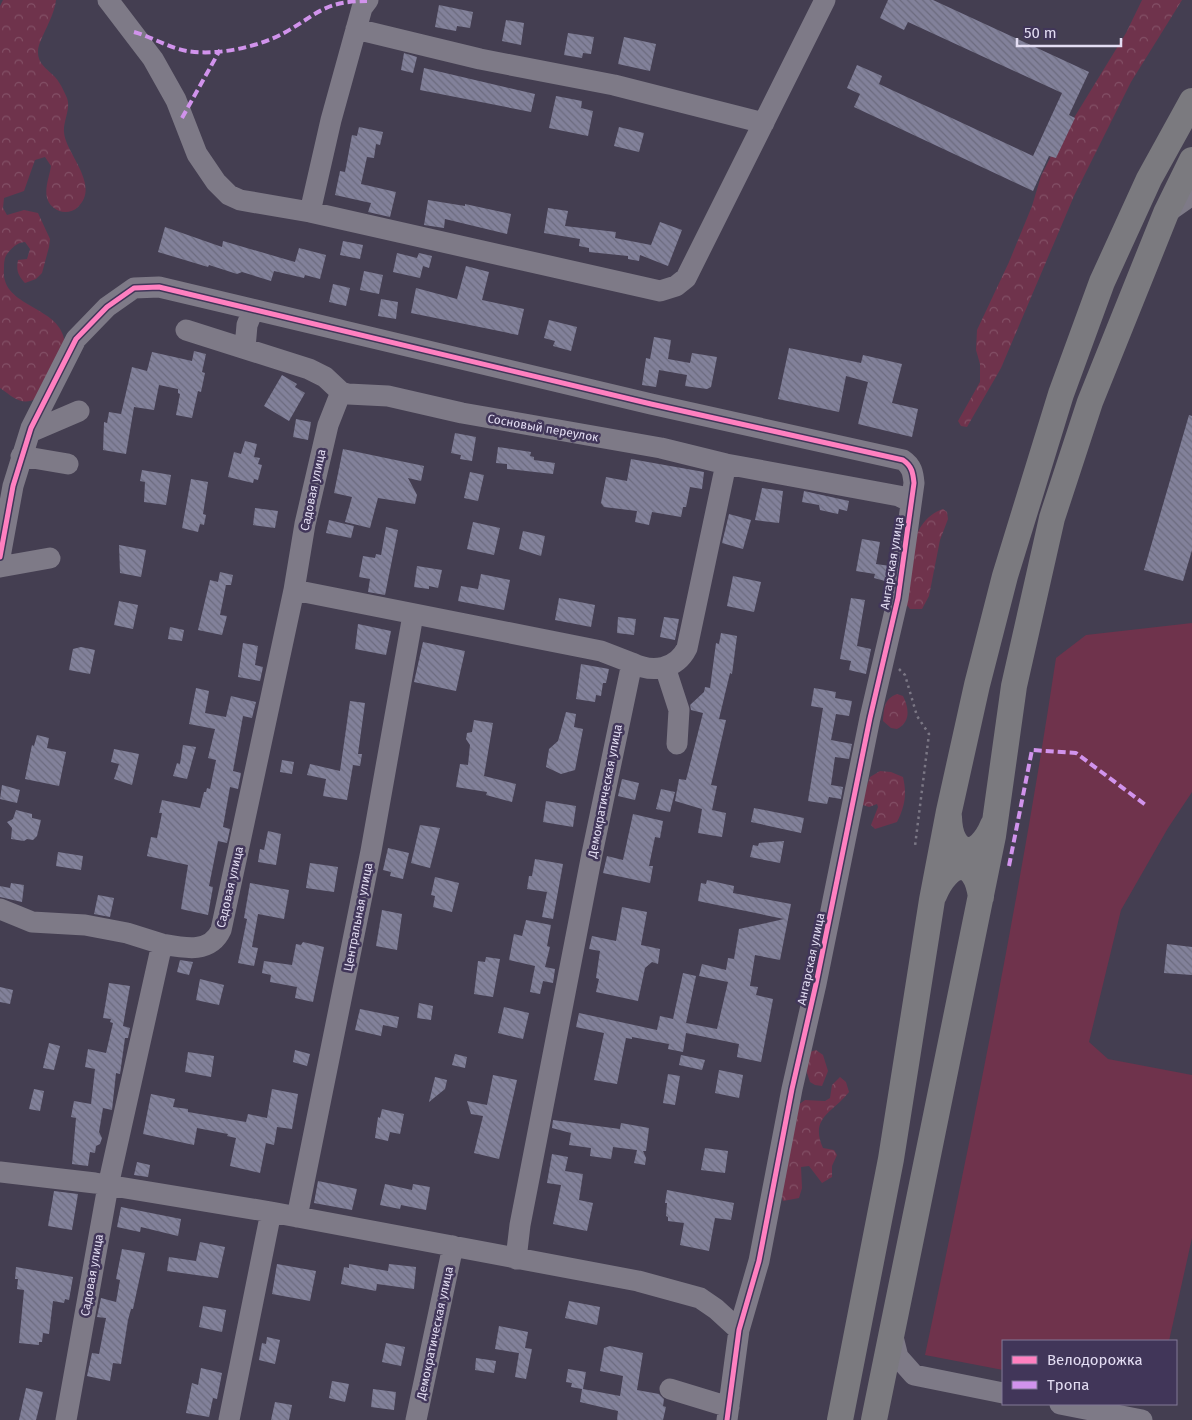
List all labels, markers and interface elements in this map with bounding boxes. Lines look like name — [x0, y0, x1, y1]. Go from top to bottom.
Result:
scale bar — [1017, 15, 1121, 47]
text: 50 m — [1024, 24, 1057, 42]
street label: Сосновый переулок — [486, 411, 600, 445]
street label: Садовая улица — [298, 448, 328, 532]
street label: Ангарская улица — [878, 516, 906, 610]
street label: Демократическая улица — [585, 723, 625, 860]
street label: Садовая улица — [214, 845, 246, 929]
street label: Центральная улица — [341, 861, 375, 973]
street label: Ангарская улица — [794, 912, 828, 1006]
street label: Садовая улица — [78, 1233, 106, 1317]
street label: Демократическая улица — [414, 1265, 456, 1402]
legend — [1002, 1340, 1177, 1405]
text: Велодорожка — [1047, 1351, 1143, 1369]
text: Тропа — [1047, 1376, 1089, 1394]

